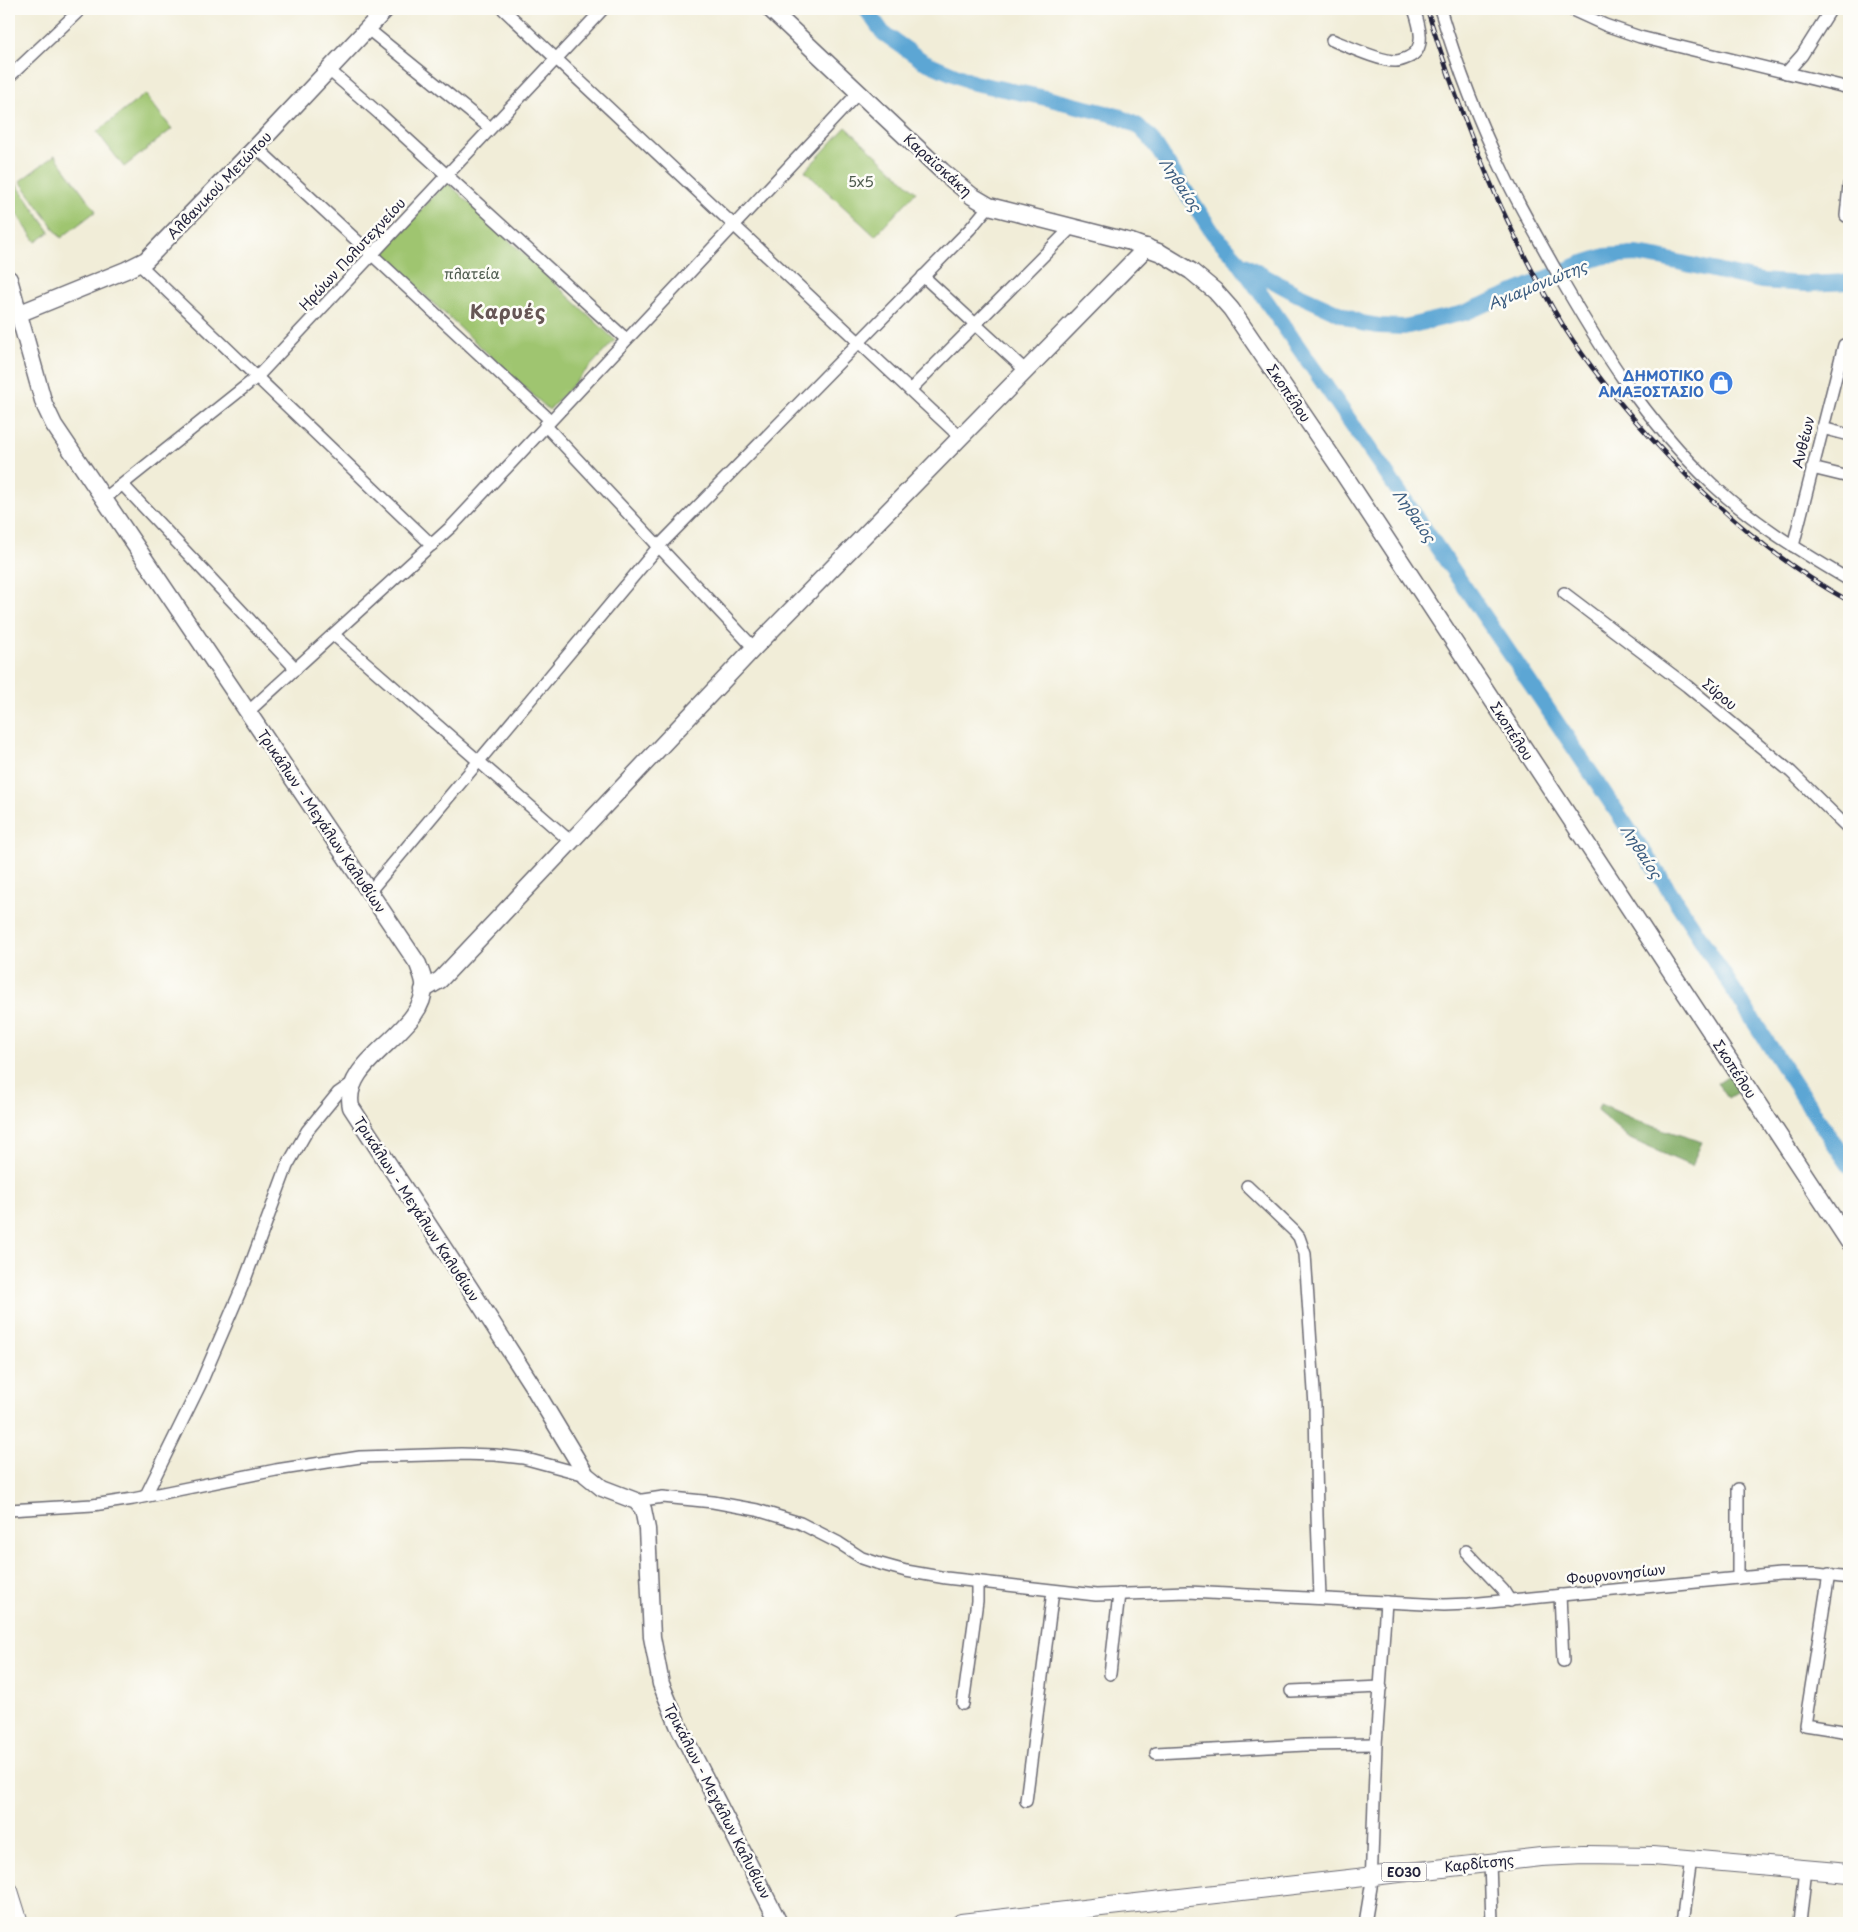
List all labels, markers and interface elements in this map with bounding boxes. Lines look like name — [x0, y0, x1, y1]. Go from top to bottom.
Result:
street label: Αλβανικού Μετώπου — [162, 126, 276, 244]
street label: Καραϊσκάκη — [899, 129, 977, 201]
water label: Ληθαίος — [1155, 153, 1208, 217]
park label: 5x5 — [848, 171, 874, 192]
street label: Ηρώων Πολυτεχνείου — [294, 193, 410, 315]
water label: Αγιαμονιώτης — [1484, 253, 1591, 314]
park label: πλατεία — [444, 263, 500, 284]
district label: Καρυές — [470, 297, 546, 325]
street label: Σκοπέλου — [1262, 360, 1316, 426]
place label: ΔΗΜΟΤΙΚΟ ΑΜΑΞΟΣΤΑΣΙΟ — [1599, 365, 1704, 402]
shop icon: ΔΗΜΟΤΙΚΟ ΑΜΑΞΟΣΤΑΣΙΟ — [1708, 370, 1734, 396]
street label: Ανθέων — [1786, 414, 1820, 470]
water label: Ληθαίος — [1388, 484, 1442, 547]
street label: Σύρου — [1698, 673, 1742, 715]
street label: Σκοπέλου — [1485, 698, 1539, 764]
street label: Τρικάλων - Μεγάλων Καλυβίων — [253, 725, 391, 917]
water label: Ληθαίος — [1616, 819, 1669, 884]
street label: Σκοπέλου — [1708, 1036, 1762, 1102]
street label: Τρικάλων - Μεγάλων Καλυβίων — [349, 1112, 485, 1306]
street label: Φουρνονησίων — [1565, 1558, 1667, 1590]
street label: Τρικάλων - Μεγάλων Καλυβίων — [659, 1699, 777, 1903]
street label: Καρδίτσης — [1443, 1849, 1515, 1877]
road number: ΕΟ30 — [1382, 1862, 1426, 1881]

